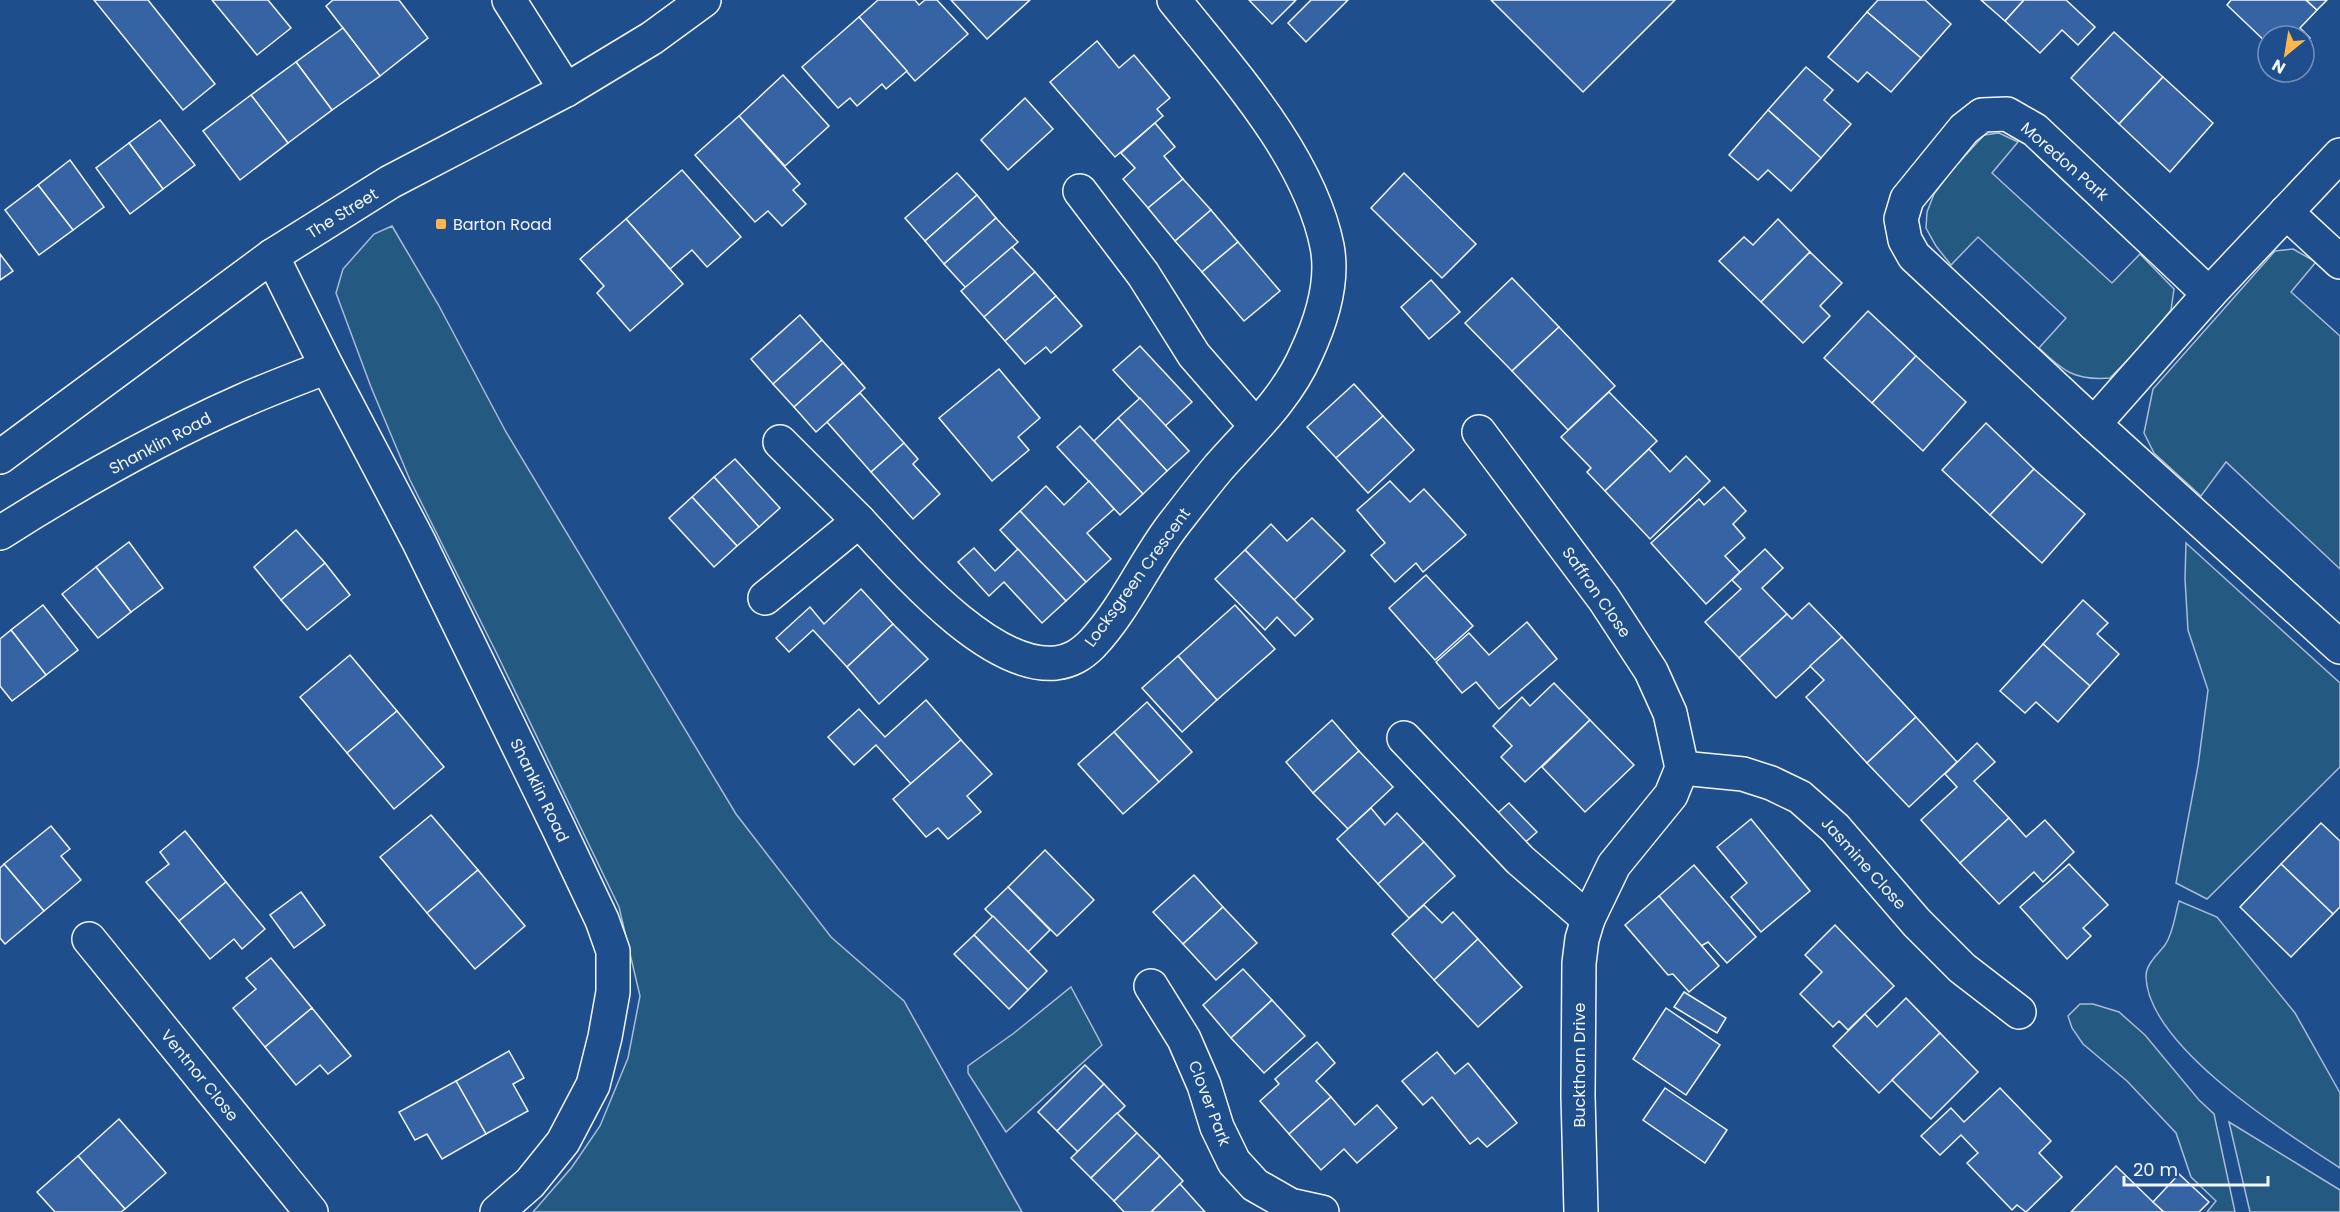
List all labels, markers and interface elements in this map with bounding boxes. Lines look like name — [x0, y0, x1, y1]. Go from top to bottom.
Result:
north arrow — [2256, 24, 2316, 84]
text: N — [2268, 54, 2290, 80]
street label: Moredon Park — [2016, 117, 2114, 207]
street label: The Street — [302, 182, 382, 244]
place label: Barton Road — [453, 213, 552, 236]
marker: Barton Road — [434, 217, 448, 231]
street label: Shanklin Road — [105, 407, 215, 480]
street label: Locksgreen Crescent — [1079, 503, 1196, 652]
street label: Saffron Close — [1557, 542, 1637, 642]
street label: Shanklin Road — [504, 734, 575, 846]
street label: Jasmine Close — [1816, 812, 1911, 915]
street label: Buckthorn Drive — [1568, 1002, 1591, 1127]
street label: Ventnor Close — [155, 1024, 244, 1126]
street label: Clover Park — [1183, 1057, 1237, 1150]
scale bar — [2124, 1149, 2268, 1187]
text: 20 m — [2133, 1157, 2178, 1182]

